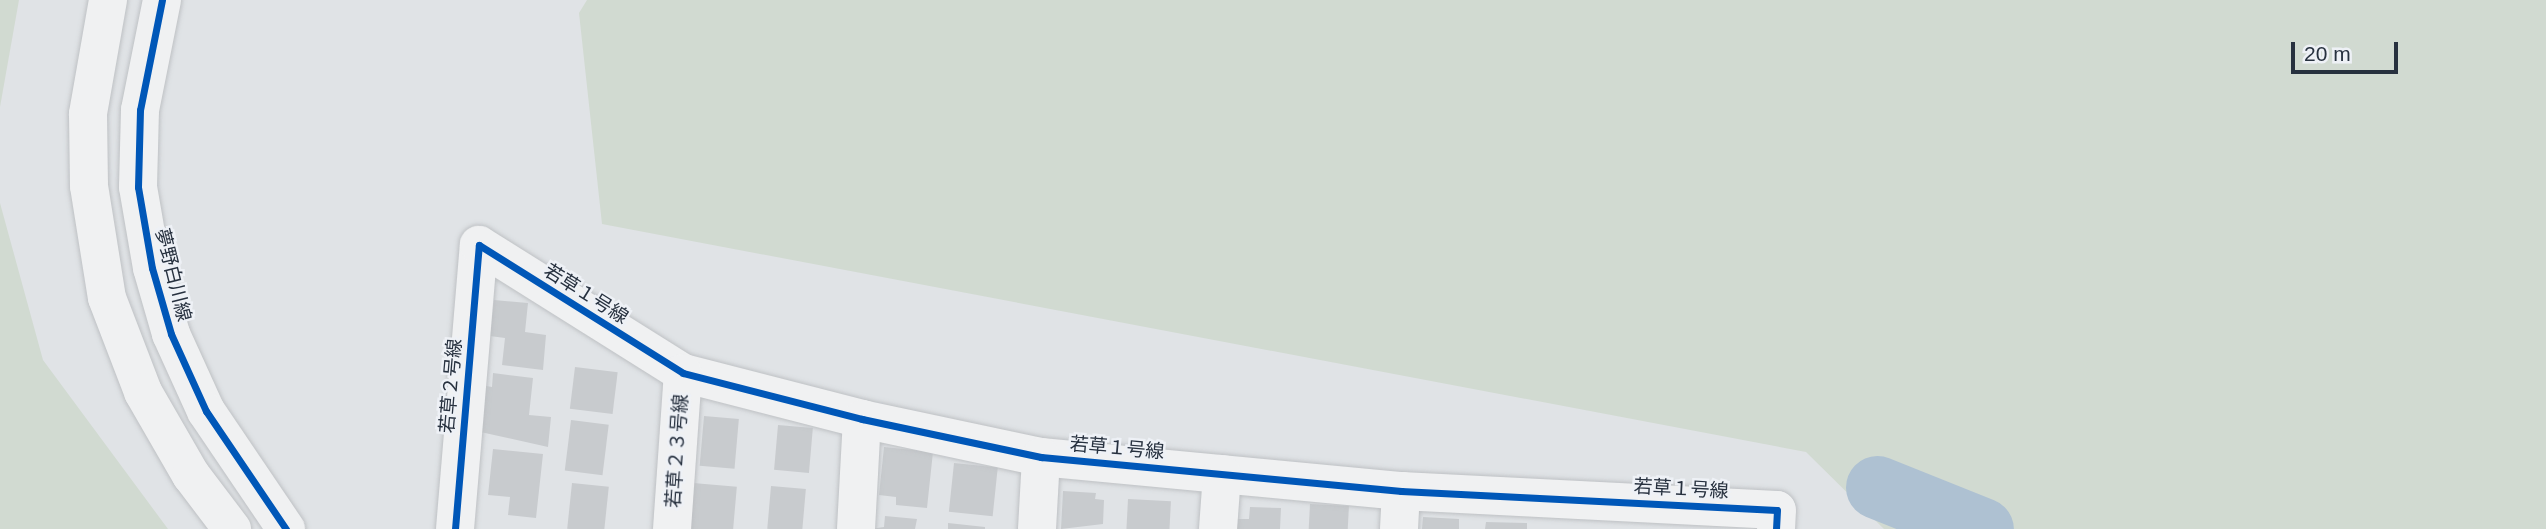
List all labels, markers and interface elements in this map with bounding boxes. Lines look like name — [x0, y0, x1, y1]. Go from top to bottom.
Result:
scale bar — [2294, 28, 2401, 72]
text: 20 m — [2304, 42, 2351, 65]
street label: 夢野白川線 — [150, 226, 196, 324]
street label: 若草１号線 — [540, 259, 632, 329]
street label: 若草２号線 — [436, 338, 466, 434]
street label: 若草２３号線 — [662, 393, 692, 509]
street label: 若草１号線 — [1069, 433, 1165, 463]
street label: 若草１号線 — [1633, 475, 1729, 503]

